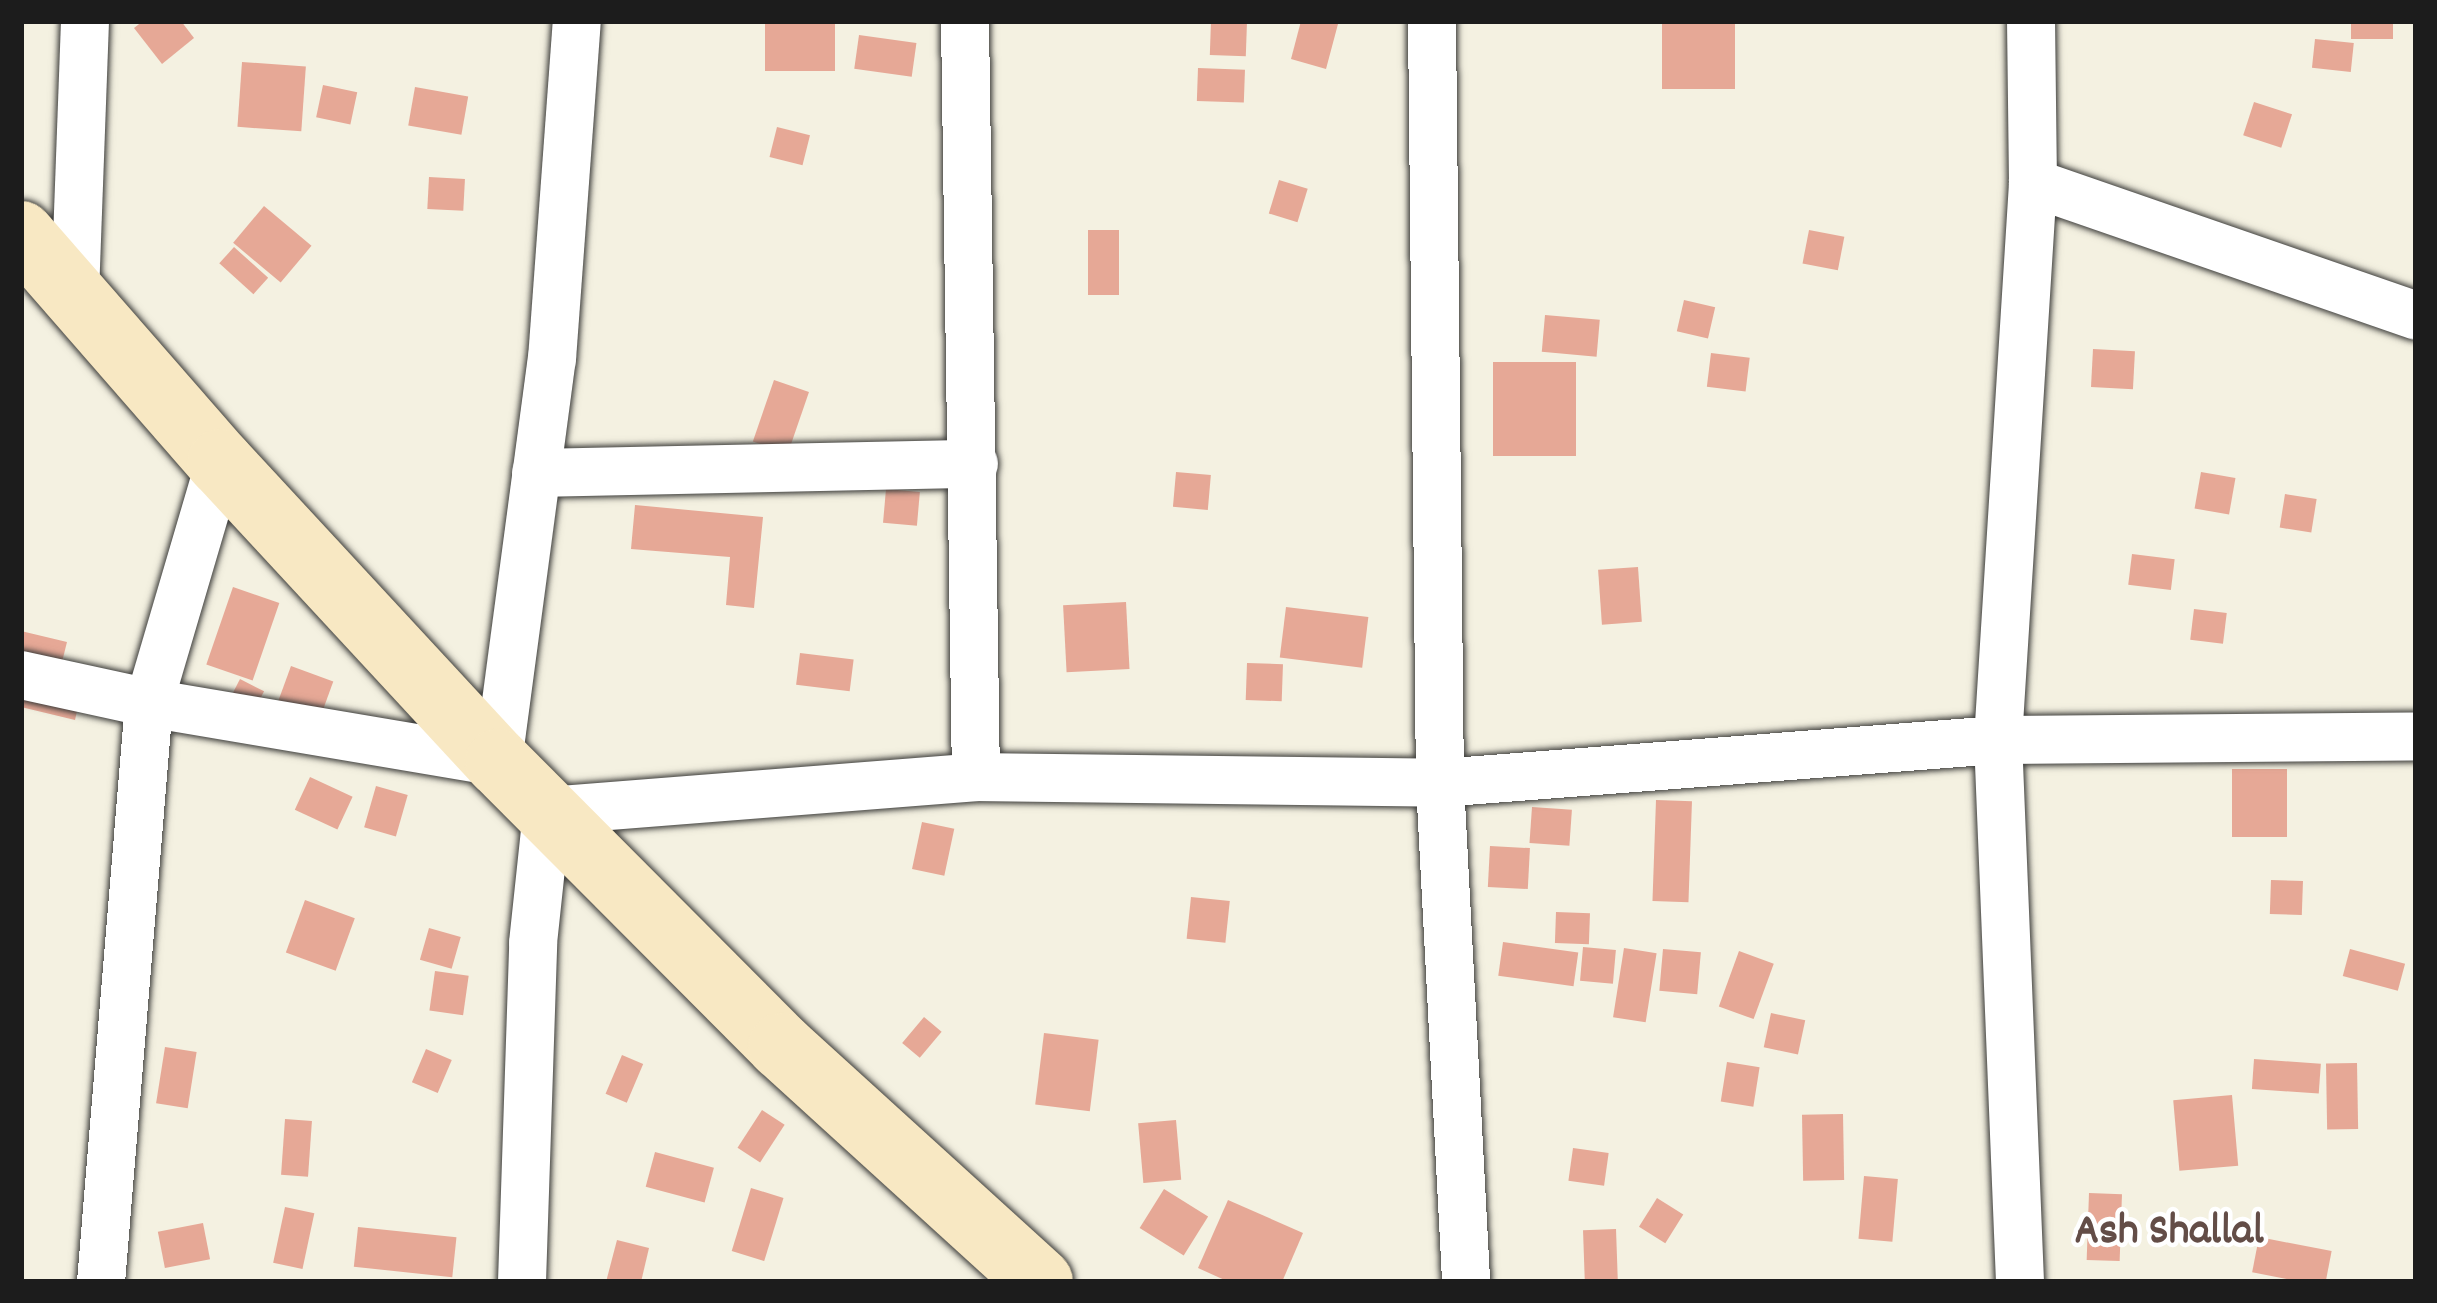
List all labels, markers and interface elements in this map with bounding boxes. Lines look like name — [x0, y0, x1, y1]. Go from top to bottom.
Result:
district label: Ash Shallal — [2074, 1207, 2264, 1261]

